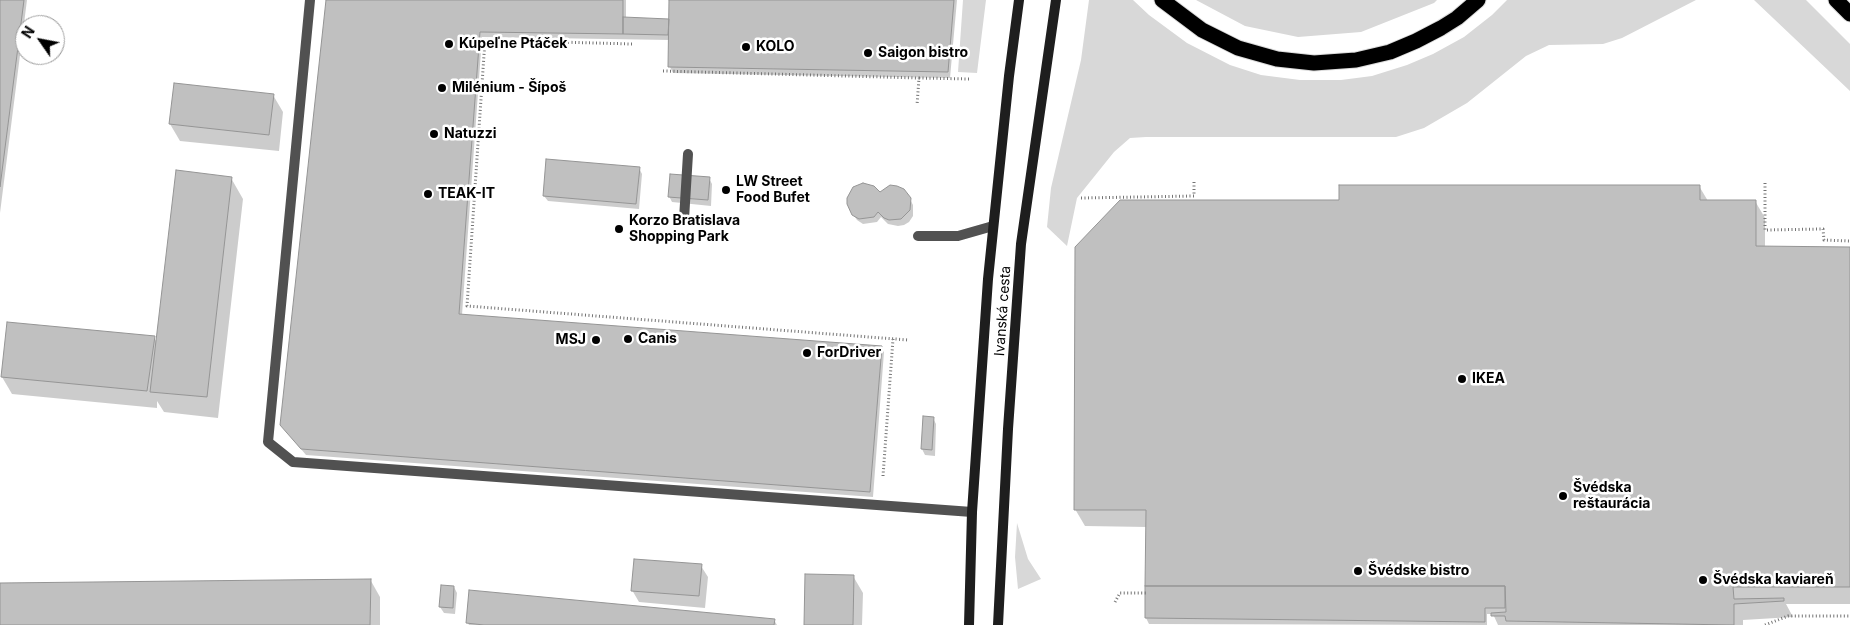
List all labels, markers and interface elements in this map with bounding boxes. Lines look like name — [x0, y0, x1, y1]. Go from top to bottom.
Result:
north arrow — [15, 15, 65, 65]
text: N — [18, 23, 38, 41]
place label: Kúpeľne Ptáček — [459, 36, 567, 52]
marker: Kúpeľne Ptáček — [443, 38, 455, 50]
place label: KOLO — [756, 39, 795, 55]
marker: KOLO — [740, 41, 752, 53]
place label: Saigon bistro — [878, 45, 968, 61]
marker: Saigon bistro — [862, 47, 874, 59]
place label: Milénium - Šípoš — [452, 80, 566, 96]
marker: Milénium - Šípoš — [436, 82, 448, 94]
place label: Natuzzi — [444, 126, 496, 142]
marker: Natuzzi — [428, 128, 440, 140]
place label: LW Street Food Bufet — [736, 174, 810, 206]
marker: LW Street Food Bufet — [720, 184, 732, 196]
place label: TEAK-IT — [438, 186, 495, 202]
marker: TEAK-IT — [422, 188, 434, 200]
place label: Korzo Bratislava Shopping Park — [629, 213, 740, 246]
marker: Korzo Bratislava Shopping Park — [613, 223, 625, 235]
street label: Ivanská cesta — [991, 265, 1015, 357]
place label: Canis — [638, 331, 677, 347]
place label: MSJ — [556, 332, 586, 348]
marker: Canis — [622, 333, 634, 345]
marker: MSJ — [590, 334, 602, 346]
place label: ForDriver — [817, 345, 881, 361]
marker: ForDriver — [801, 347, 813, 359]
place label: IKEA — [1472, 371, 1505, 387]
marker: IKEA — [1456, 373, 1468, 385]
place label: Švédska reštaurácia — [1573, 480, 1650, 512]
marker: Švédska reštaurácia — [1557, 490, 1569, 502]
place label: Švédske bistro — [1368, 563, 1469, 579]
marker: Švédske bistro — [1352, 565, 1364, 577]
place label: Švédska kaviareň — [1713, 572, 1834, 588]
marker: Švédska kaviareň — [1697, 574, 1709, 586]

